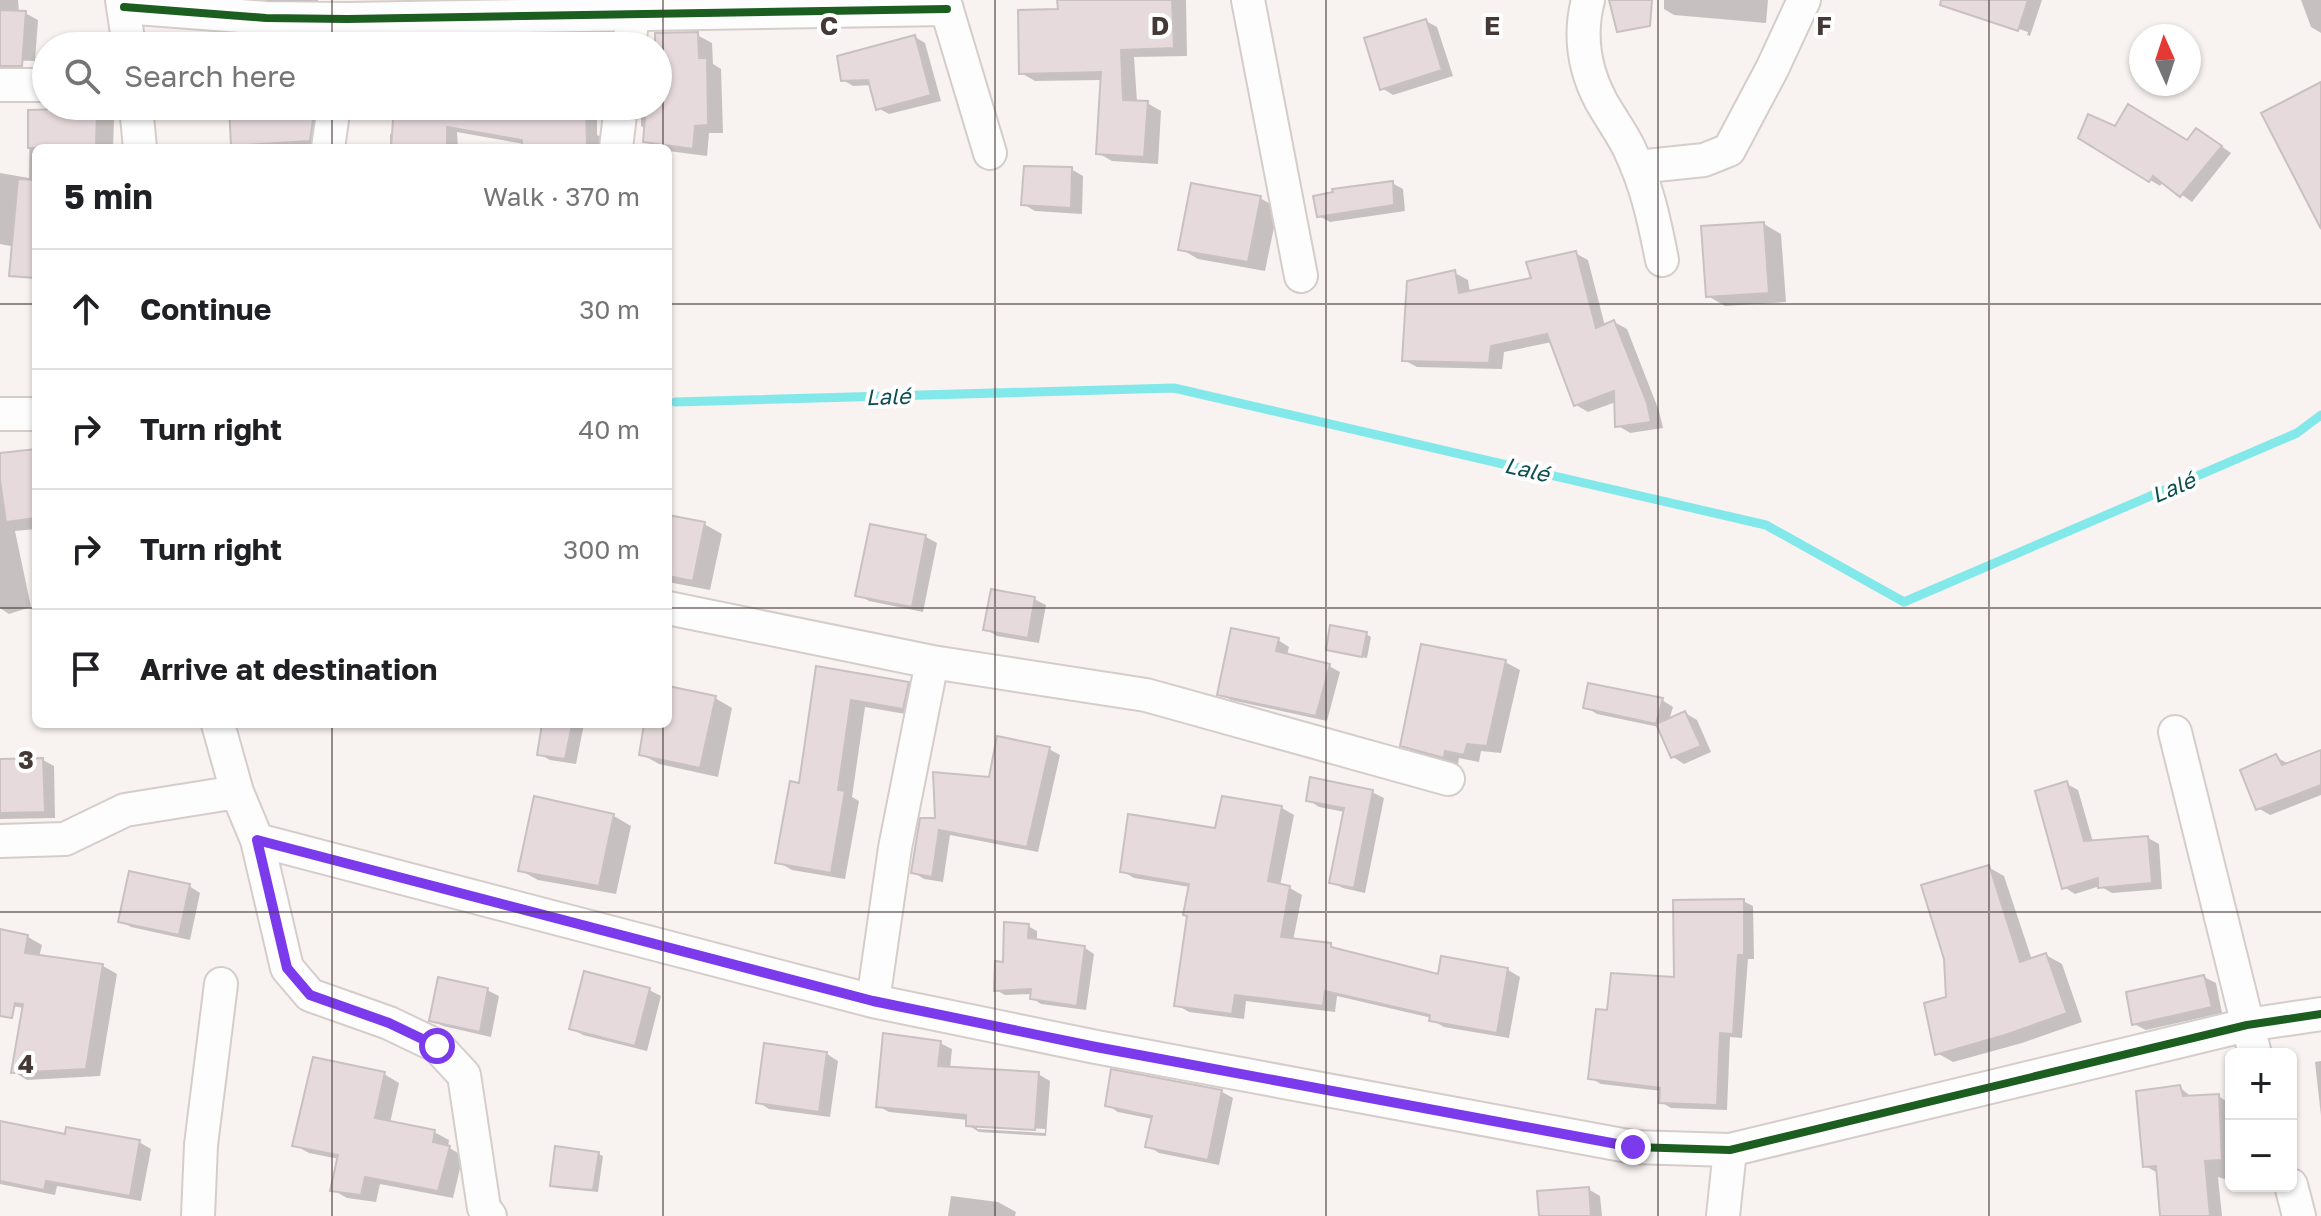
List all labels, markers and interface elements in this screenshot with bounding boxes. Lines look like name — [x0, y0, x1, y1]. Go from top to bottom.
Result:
text: C — [820, 10, 838, 41]
text: D — [1151, 10, 1169, 41]
text: E — [1484, 10, 1500, 41]
text: F — [1816, 10, 1832, 41]
north arrow — [2129, 24, 2201, 96]
search box — [32, 32, 672, 120]
icon: search — [60, 54, 104, 98]
text: Search here — [124, 58, 296, 94]
text: 5 min — [64, 176, 153, 216]
text: Walk · 370 m — [483, 181, 640, 212]
icon: ahead — [64, 287, 108, 331]
text: Continue — [140, 291, 271, 327]
text: 30 m — [579, 294, 640, 325]
water label: Lalé — [865, 382, 913, 410]
icon: right — [64, 407, 108, 451]
text: Turn right — [140, 411, 282, 447]
text: 40 m — [579, 414, 640, 445]
water label: Lalé — [1502, 451, 1554, 488]
water label: Lalé — [2147, 465, 2201, 508]
icon: right — [64, 527, 108, 571]
text: Turn right — [140, 531, 282, 567]
text: 300 m — [563, 534, 640, 565]
icon: arrive — [64, 647, 108, 691]
text: Arrive at destination — [140, 651, 437, 687]
text: 3 — [18, 744, 34, 775]
route start — [419, 1028, 455, 1064]
text: 4 — [18, 1048, 34, 1079]
map controls — [2225, 1048, 2297, 1192]
button: + — [2225, 1048, 2297, 1120]
button: − — [2225, 1120, 2297, 1192]
route end — [1615, 1129, 1651, 1165]

